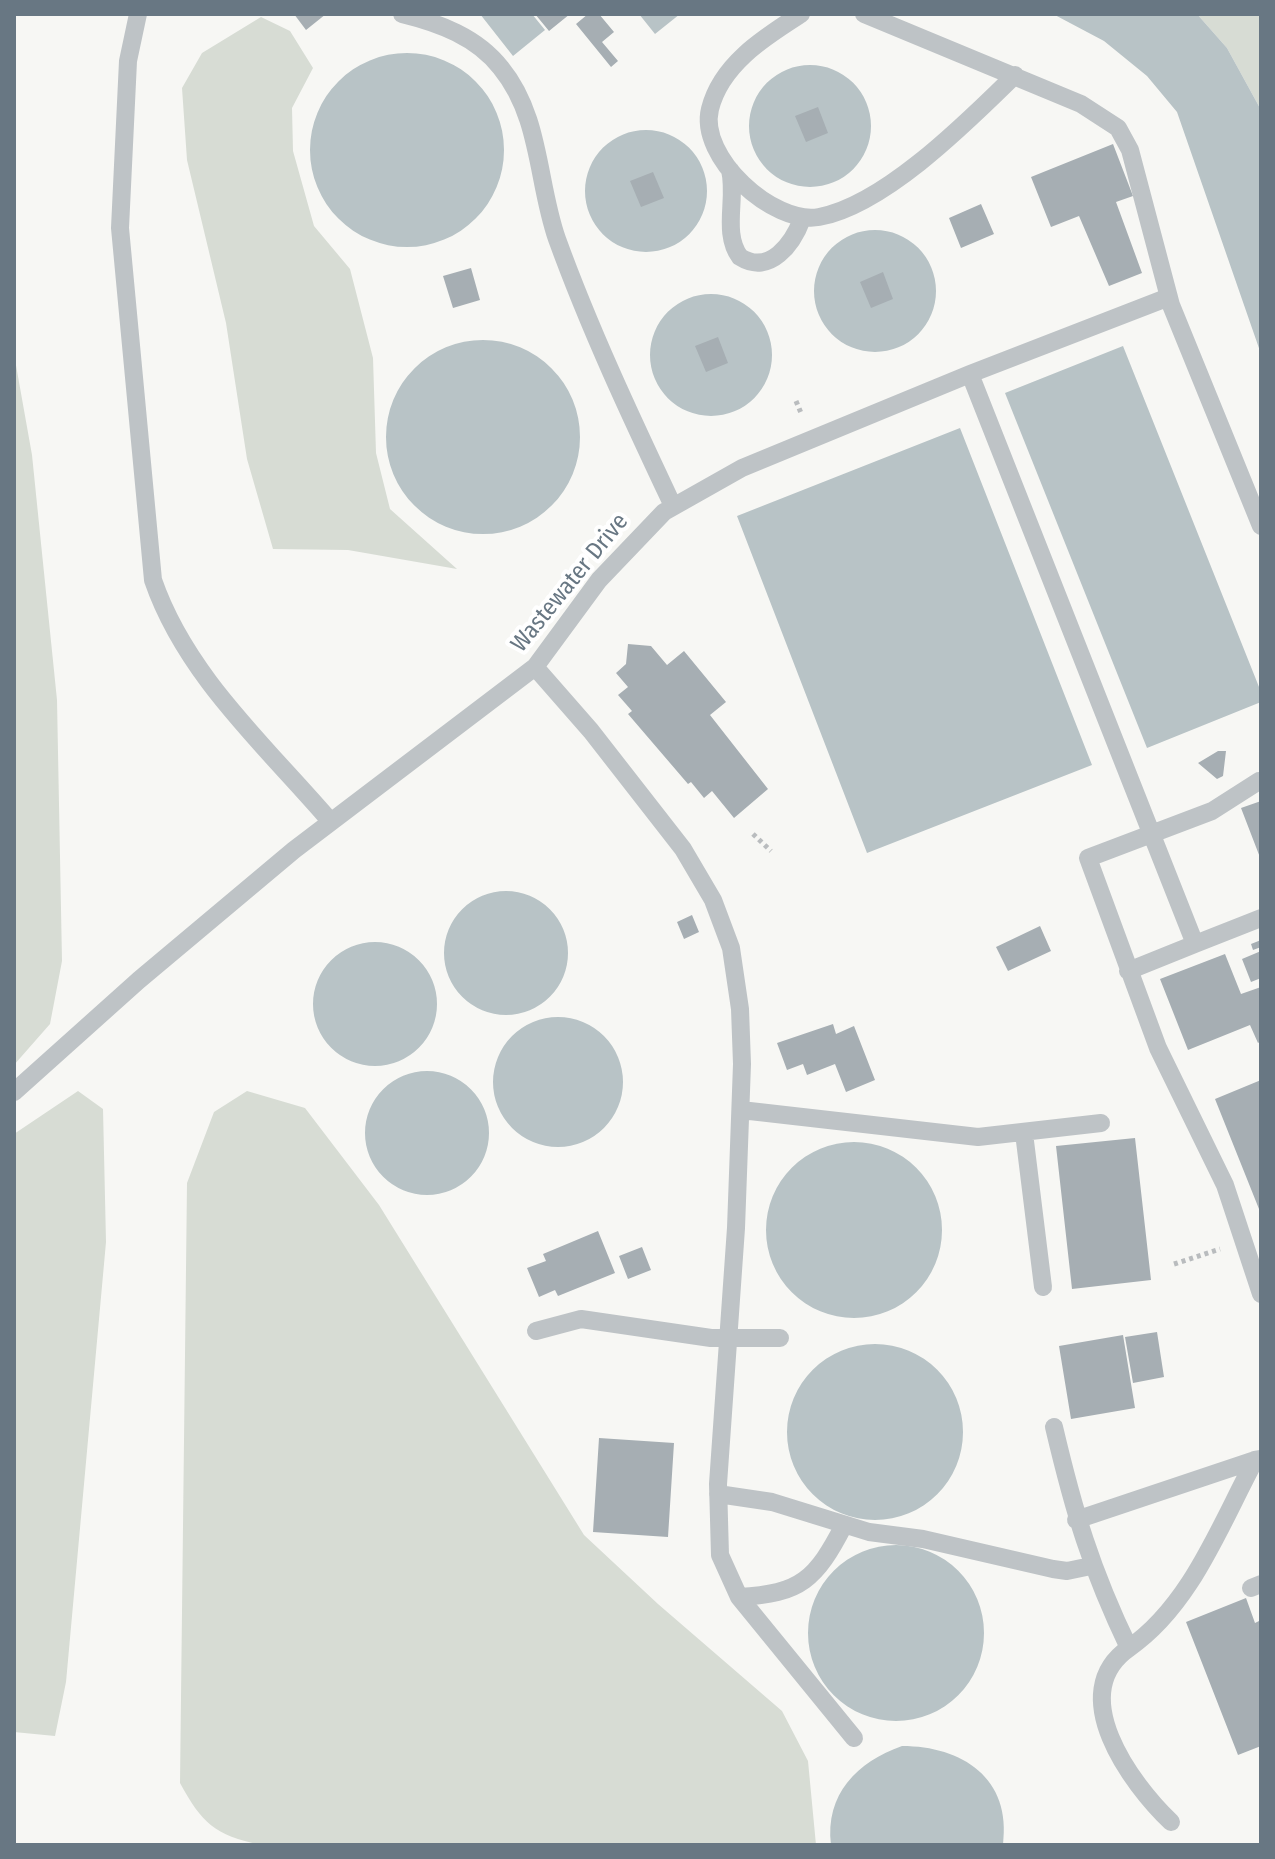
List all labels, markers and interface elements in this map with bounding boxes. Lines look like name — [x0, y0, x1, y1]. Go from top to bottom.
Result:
street label: Wastewater Drive — [505, 508, 635, 658]

